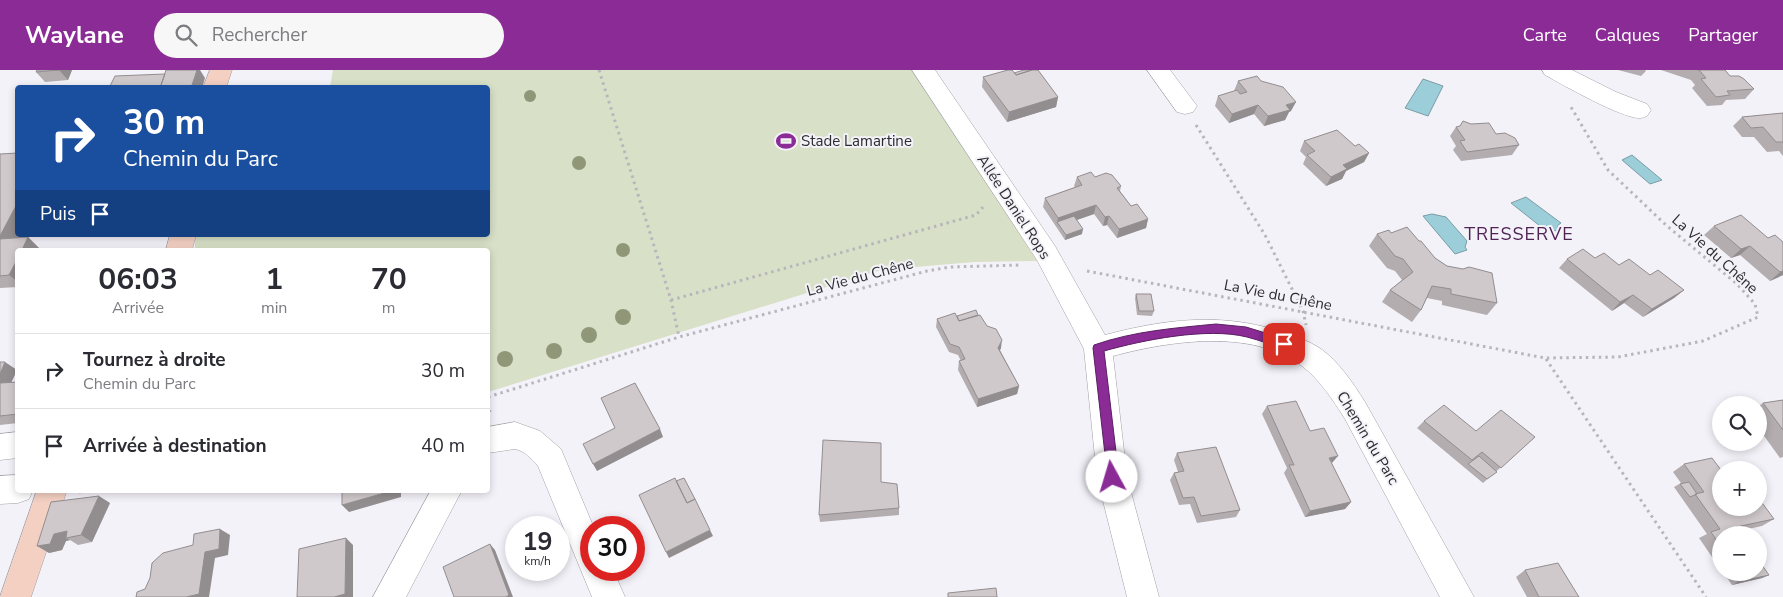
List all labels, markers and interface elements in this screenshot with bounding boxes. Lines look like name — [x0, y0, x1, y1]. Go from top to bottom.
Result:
search box — [154, 13, 504, 58]
text: Waylane — [25, 19, 124, 51]
icon: search — [172, 21, 200, 49]
text: Rechercher — [212, 22, 307, 48]
text: Carte — [1523, 23, 1567, 47]
text: Calques — [1595, 23, 1660, 47]
text: Partager — [1688, 23, 1758, 47]
text: 30 m — [123, 99, 205, 146]
icon: right — [40, 105, 105, 170]
sports icon: Stade Lamartine — [775, 130, 797, 152]
place label: Stade Lamartine — [801, 131, 912, 151]
text: Chemin du Parc — [123, 144, 278, 174]
street label: Allée Daniel Rops — [973, 151, 1055, 263]
icon: arrive — [86, 200, 114, 228]
text: Puis — [40, 201, 76, 227]
street label: La Vie du Chêne — [1668, 210, 1762, 298]
district label: TRESSERVE — [1464, 222, 1574, 246]
street label: La Vie du Chêne — [804, 253, 916, 301]
text: 06:03 — [98, 259, 178, 300]
text: 1 — [265, 259, 283, 300]
text: 70 — [371, 259, 407, 300]
street label: La Vie du Chêne — [1222, 275, 1334, 315]
text: Arrivée — [112, 297, 164, 319]
text: min — [261, 297, 287, 319]
text: m — [382, 297, 396, 319]
pin — [1263, 323, 1305, 365]
icon: arrive — [1270, 330, 1298, 358]
text: Tournez à droite — [83, 347, 226, 373]
icon: right — [40, 357, 68, 385]
text: 30 m — [421, 358, 465, 384]
text: Chemin du Parc — [83, 373, 196, 395]
street label: Chemin du Parc — [1332, 388, 1404, 488]
map controls — [1712, 396, 1767, 581]
button: search — [1712, 396, 1767, 451]
icon: arrive — [40, 432, 68, 460]
text: Arrivée à destination — [83, 433, 267, 459]
text: 40 m — [421, 433, 465, 459]
position arrow — [1085, 450, 1137, 502]
button: + — [1712, 461, 1767, 516]
speed limit sign: 30 — [580, 516, 645, 581]
text: 19 — [522, 525, 553, 559]
button: − — [1712, 526, 1767, 581]
text: km/h — [524, 553, 551, 569]

